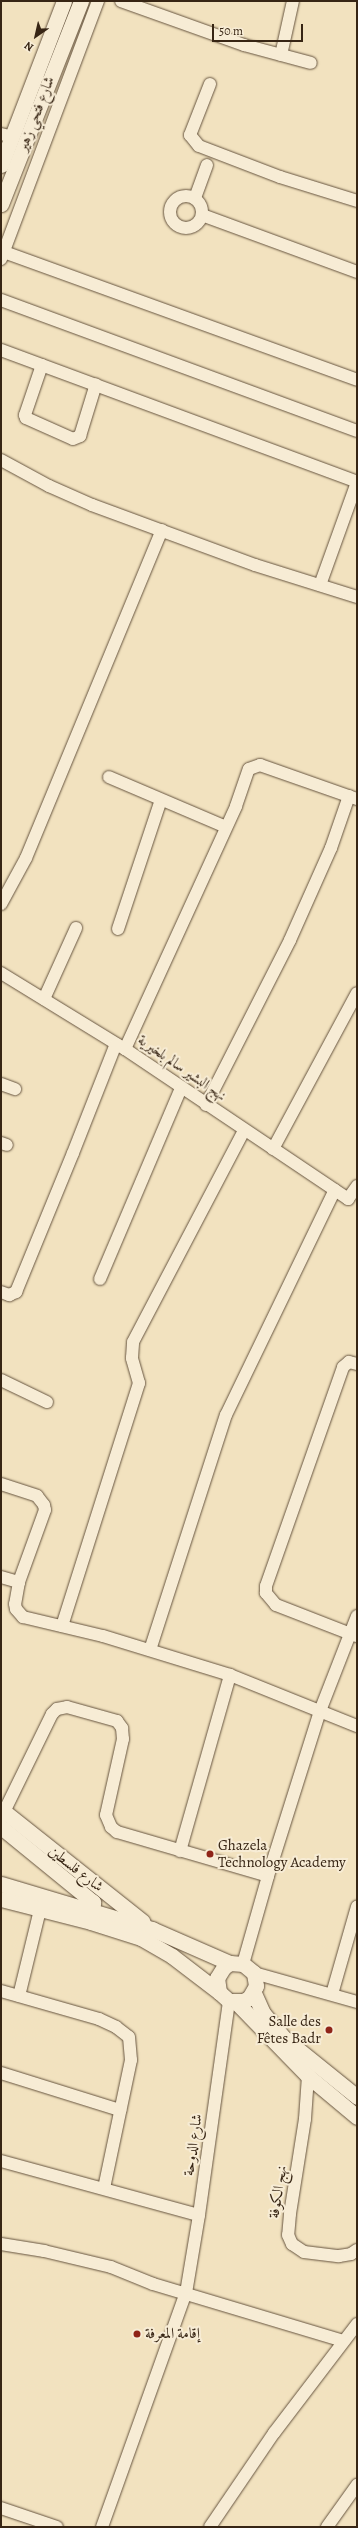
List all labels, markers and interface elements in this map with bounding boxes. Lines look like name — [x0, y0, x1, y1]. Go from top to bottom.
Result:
north arrow — [16, 16, 56, 56]
scale bar — [214, 16, 305, 42]
text: 50 m — [219, 23, 243, 39]
text: N — [21, 38, 37, 55]
street label: شارع فتحي زهير — [13, 74, 59, 154]
street label: نهج البشير سالم بلخيرية — [134, 1031, 230, 1105]
place label: Ghazela Technology Academy — [218, 1836, 346, 1871]
street label: شارع فلسطين — [45, 1842, 107, 1896]
marker: Ghazela Technology Academy — [205, 1849, 215, 1859]
place label: Salle des Fêtes Badr — [257, 2012, 321, 2047]
marker: Salle des Fêtes Badr — [324, 2025, 334, 2035]
street label: شارع الدوحة — [180, 2113, 206, 2177]
street label: نهج الكوفة — [265, 2164, 291, 2220]
place label: إقامة المعرفة — [145, 2325, 200, 2343]
marker: إقامة المعرفة — [132, 2329, 142, 2339]

